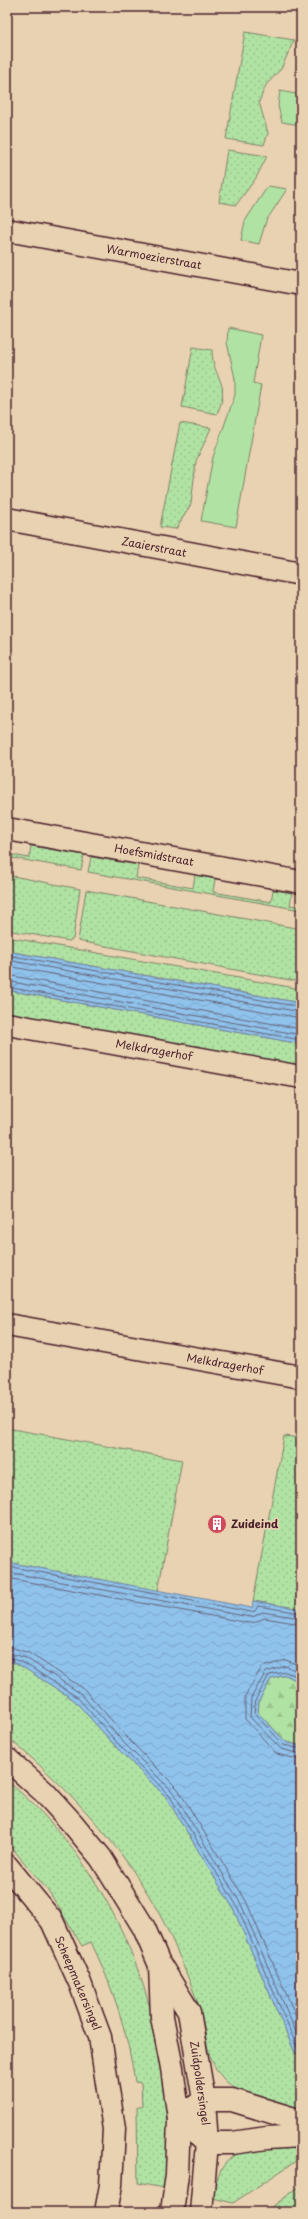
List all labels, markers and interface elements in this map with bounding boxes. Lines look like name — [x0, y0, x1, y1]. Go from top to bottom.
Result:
street label: Warmoezierstraat — [105, 240, 204, 273]
street label: Zaaierstraat — [120, 532, 189, 561]
street label: Hoefsmidstraat — [113, 839, 196, 870]
street label: Melkdragerhof — [114, 1034, 195, 1065]
street label: Melkdragerhof — [185, 1348, 266, 1379]
building icon: Zuideind — [206, 1513, 228, 1535]
place label: Zuideind — [231, 1515, 279, 1532]
street label: Scheepmakersingel — [51, 1933, 106, 2033]
street label: Zuidpoldersingel — [186, 2040, 215, 2126]

